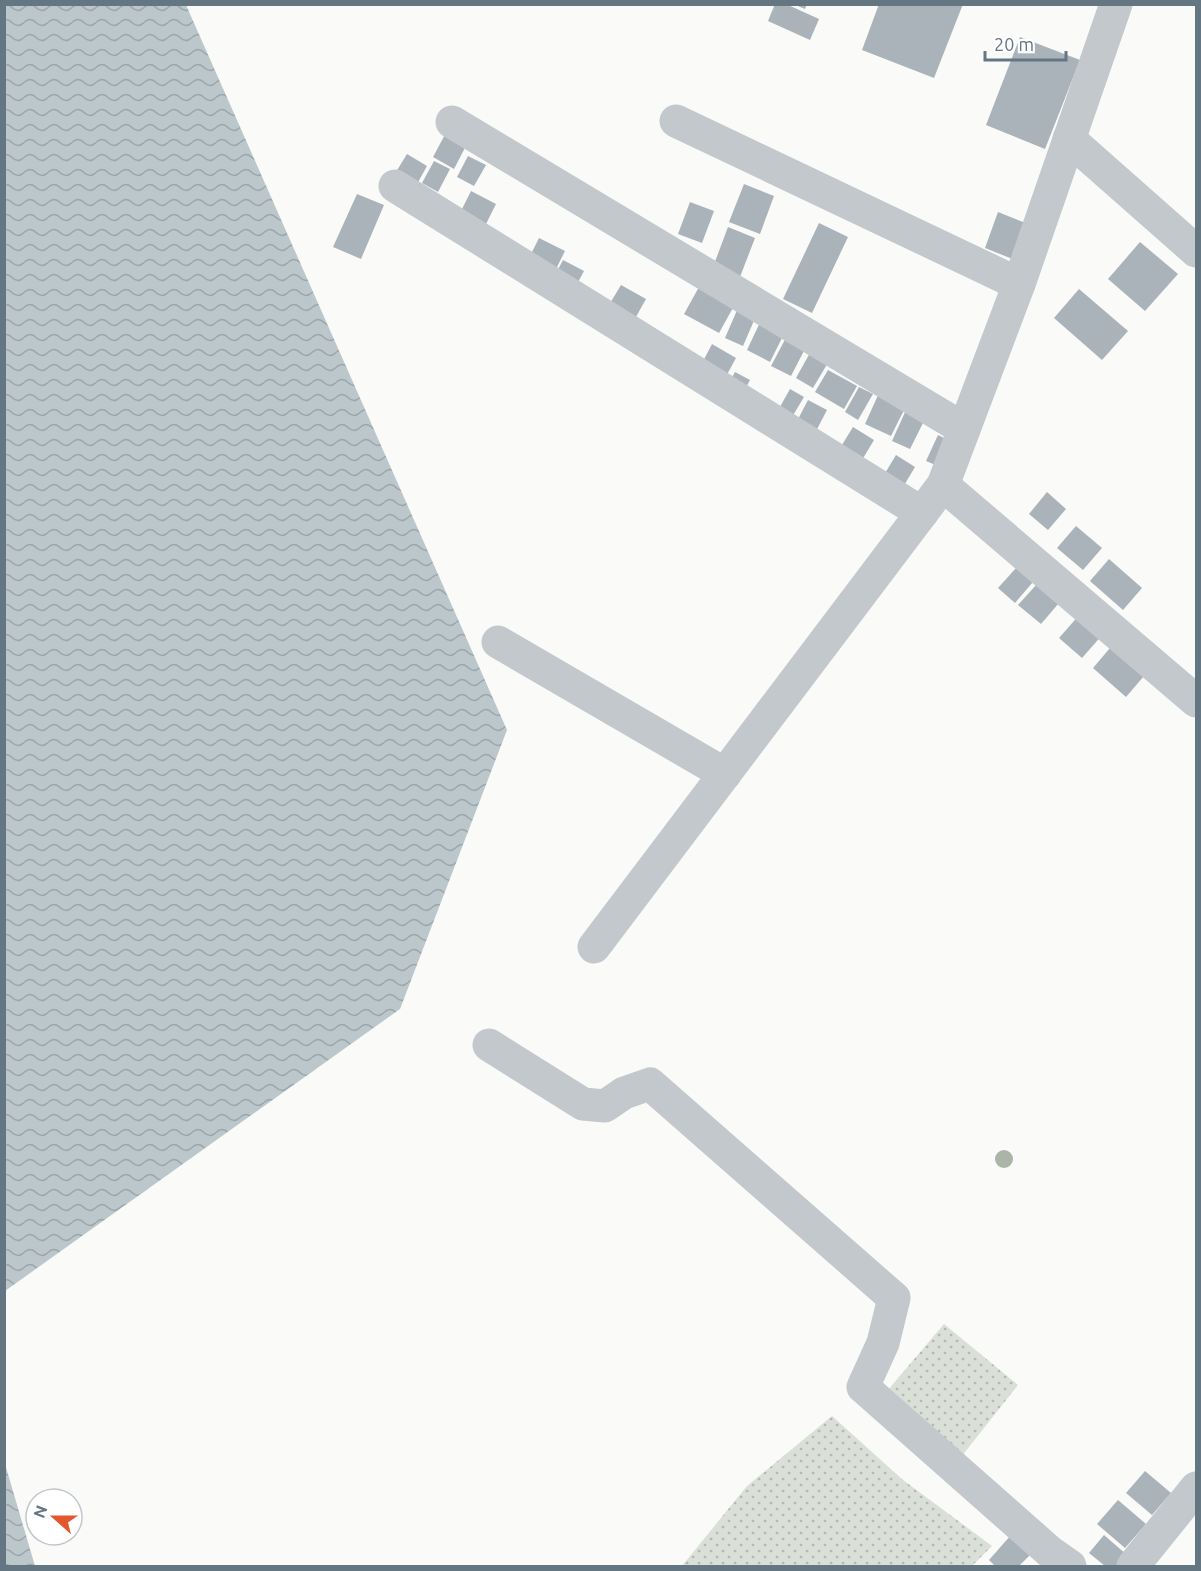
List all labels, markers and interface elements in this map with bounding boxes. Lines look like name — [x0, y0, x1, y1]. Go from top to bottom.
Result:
scale bar — [985, 24, 1066, 62]
text: 20 m — [994, 34, 1034, 54]
north arrow — [24, 1487, 84, 1547]
text: N — [29, 1503, 51, 1520]

